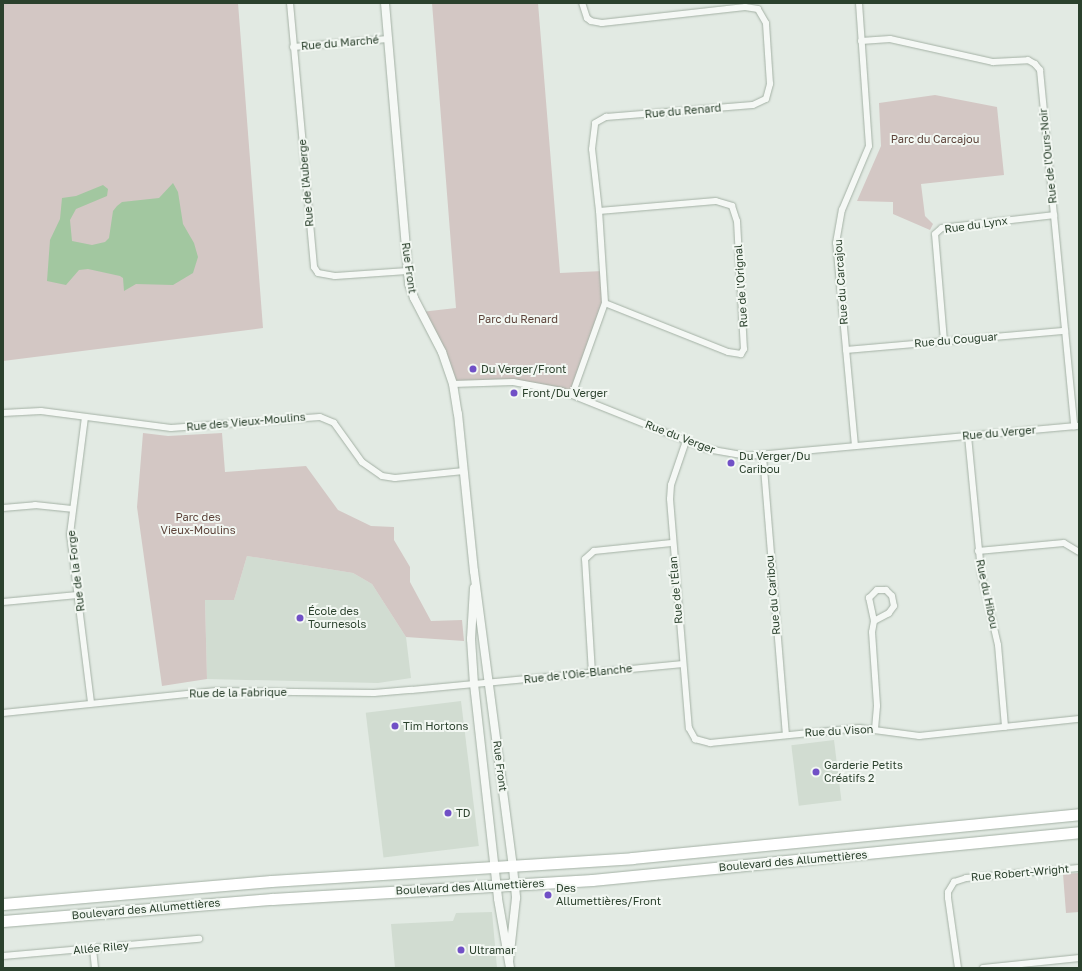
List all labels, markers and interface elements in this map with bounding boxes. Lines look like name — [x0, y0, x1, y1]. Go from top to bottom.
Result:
street label: Rue du Marché — [300, 33, 380, 53]
street label: Rue du Renard — [644, 101, 722, 121]
street label: Rue de l'Ours-Noir — [1036, 108, 1060, 204]
park label: Parc du Carcajou — [891, 132, 979, 146]
street label: Rue de l'Auberge — [296, 139, 316, 227]
street label: Rue du Lynx — [944, 214, 1008, 236]
street label: Rue du Carcajou — [831, 239, 851, 325]
street label: Rue Front — [399, 242, 419, 294]
street label: Rue de l'Orignal — [732, 244, 750, 328]
park label: Parc du Renard — [478, 312, 558, 326]
street label: Rue du Couguar — [914, 330, 998, 350]
place label: Du Verger/Front — [481, 362, 566, 376]
marker: Du Verger/Front — [468, 364, 478, 374]
place label: Front/Du Verger — [522, 386, 607, 400]
marker: Front/Du Verger — [509, 388, 519, 398]
street label: Rue des Vieux-Moulins — [186, 410, 306, 434]
street label: Rue du Verger — [643, 418, 717, 456]
street label: Rue du Verger — [962, 423, 1036, 443]
place label: Du Verger/Du Caribou — [739, 450, 810, 476]
marker: Du Verger/Du Caribou — [726, 458, 736, 468]
park label: Parc des Vieux-Moulins — [161, 511, 235, 537]
street label: Rue de la Forge — [64, 530, 88, 612]
street label: Rue du Caribou — [763, 554, 783, 636]
street label: Rue de l'Élan — [666, 556, 686, 624]
street label: Rue du Hibou — [973, 558, 1001, 630]
place label: École des Tournesols — [308, 605, 366, 631]
marker: École des Tournesols — [295, 613, 305, 623]
street label: Rue de l'Oie-Blanche — [523, 662, 633, 686]
street label: Rue de la Fabrique — [189, 686, 287, 700]
place label: Tim Hortons — [403, 719, 468, 733]
marker: Tim Hortons — [390, 721, 400, 731]
street label: Rue du Vison — [804, 723, 874, 739]
street label: Rue Front — [490, 740, 510, 792]
place label: Garderie Petits Créatifs 2 — [824, 759, 903, 785]
marker: Garderie Petits Créatifs 2 — [811, 767, 821, 777]
place label: TD — [456, 806, 471, 820]
marker: TD — [443, 808, 453, 818]
street label: Boulevard des Allumettières — [718, 848, 868, 874]
street label: Rue Robert-Wright — [970, 862, 1070, 884]
street label: Boulevard des Allumettières — [395, 877, 545, 897]
place label: Des Allumettières/Front — [556, 882, 661, 908]
marker: Des Allumettières/Front — [543, 890, 553, 900]
street label: Boulevard des Allumettières — [71, 896, 221, 922]
street label: Allée Riley — [73, 939, 129, 957]
place label: Ultramar — [469, 943, 515, 957]
marker: Ultramar — [456, 945, 466, 955]

